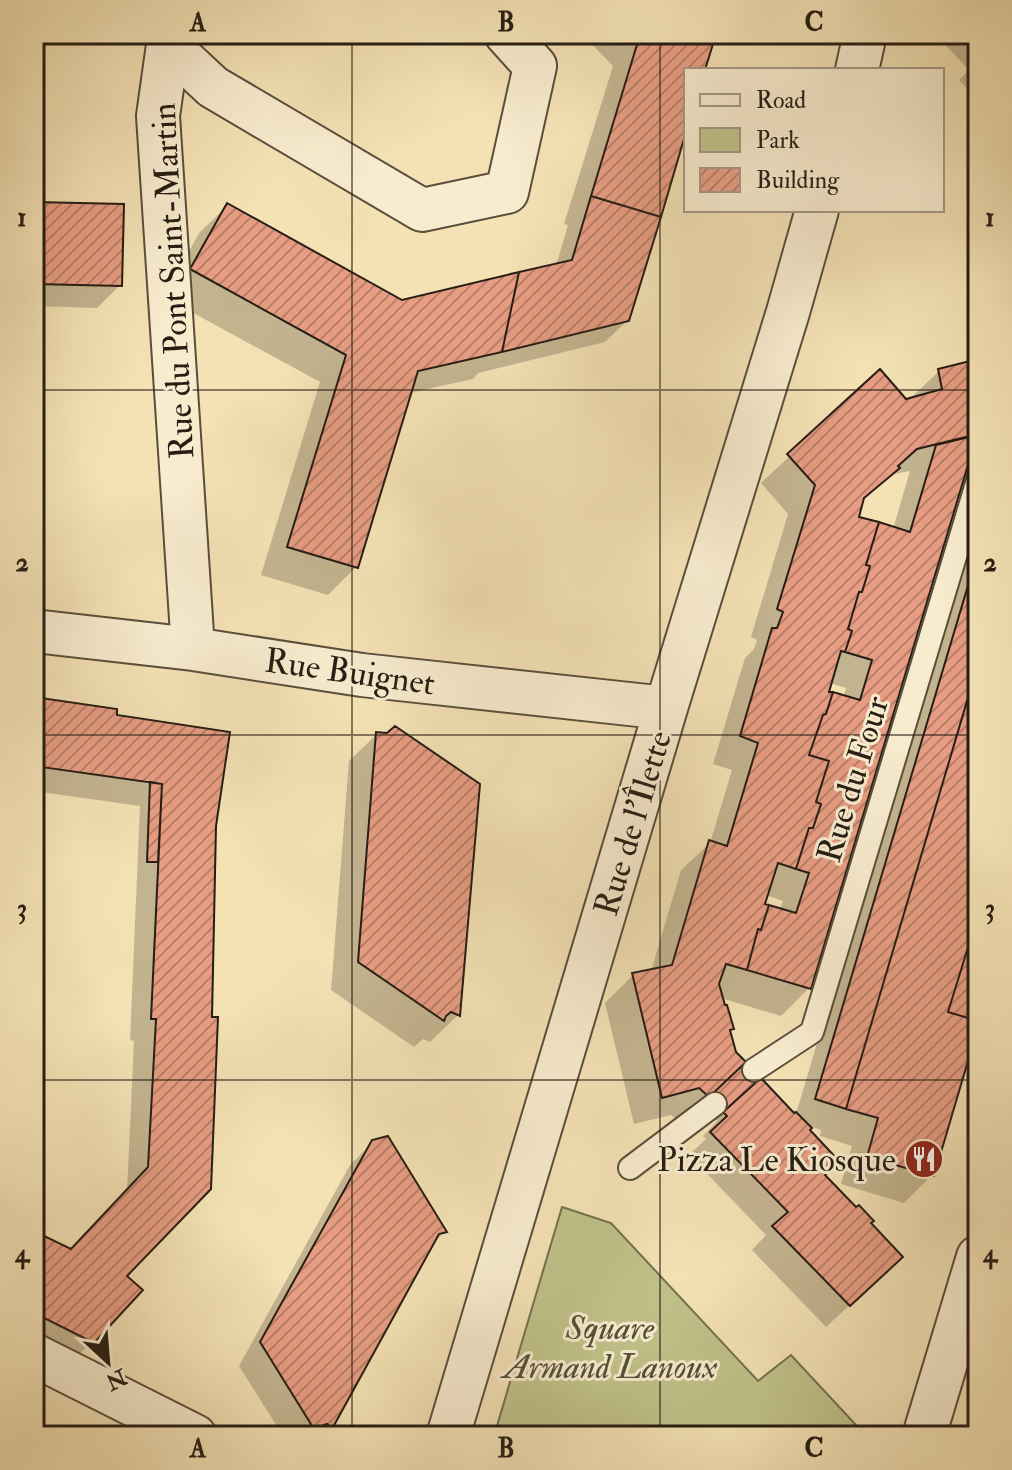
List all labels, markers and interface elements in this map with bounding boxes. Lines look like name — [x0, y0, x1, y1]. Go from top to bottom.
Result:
text: A — [189, 7, 207, 39]
text: B — [497, 7, 515, 39]
text: C — [804, 7, 824, 39]
legend — [684, 68, 944, 212]
text: Road — [756, 85, 806, 116]
street label: Rue du Pont Saint-Martin — [143, 102, 204, 460]
text: Park — [756, 125, 800, 156]
text: Building — [756, 165, 840, 196]
text: 1 — [17, 202, 27, 234]
text: 1 — [985, 202, 995, 234]
text: 2 — [15, 547, 29, 579]
text: 2 — [983, 547, 997, 579]
street label: Rue Buignet — [262, 639, 438, 706]
street label: Rue du Four — [808, 691, 899, 868]
street label: Rue de l'Îlette — [585, 726, 682, 921]
text: 3 — [17, 893, 27, 925]
text: 3 — [985, 893, 995, 925]
restaurant icon: Pizza Le Kiosque — [903, 1138, 945, 1180]
place label: Pizza Le Kiosque — [657, 1139, 896, 1182]
text: 4 — [14, 1238, 31, 1270]
text: 4 — [982, 1238, 999, 1270]
park label: Square Armand Lanoux — [500, 1307, 717, 1389]
north arrow — [68, 1322, 148, 1402]
text: N — [101, 1362, 132, 1396]
text: A — [189, 1433, 207, 1465]
text: B — [497, 1433, 515, 1465]
text: C — [804, 1433, 824, 1465]

